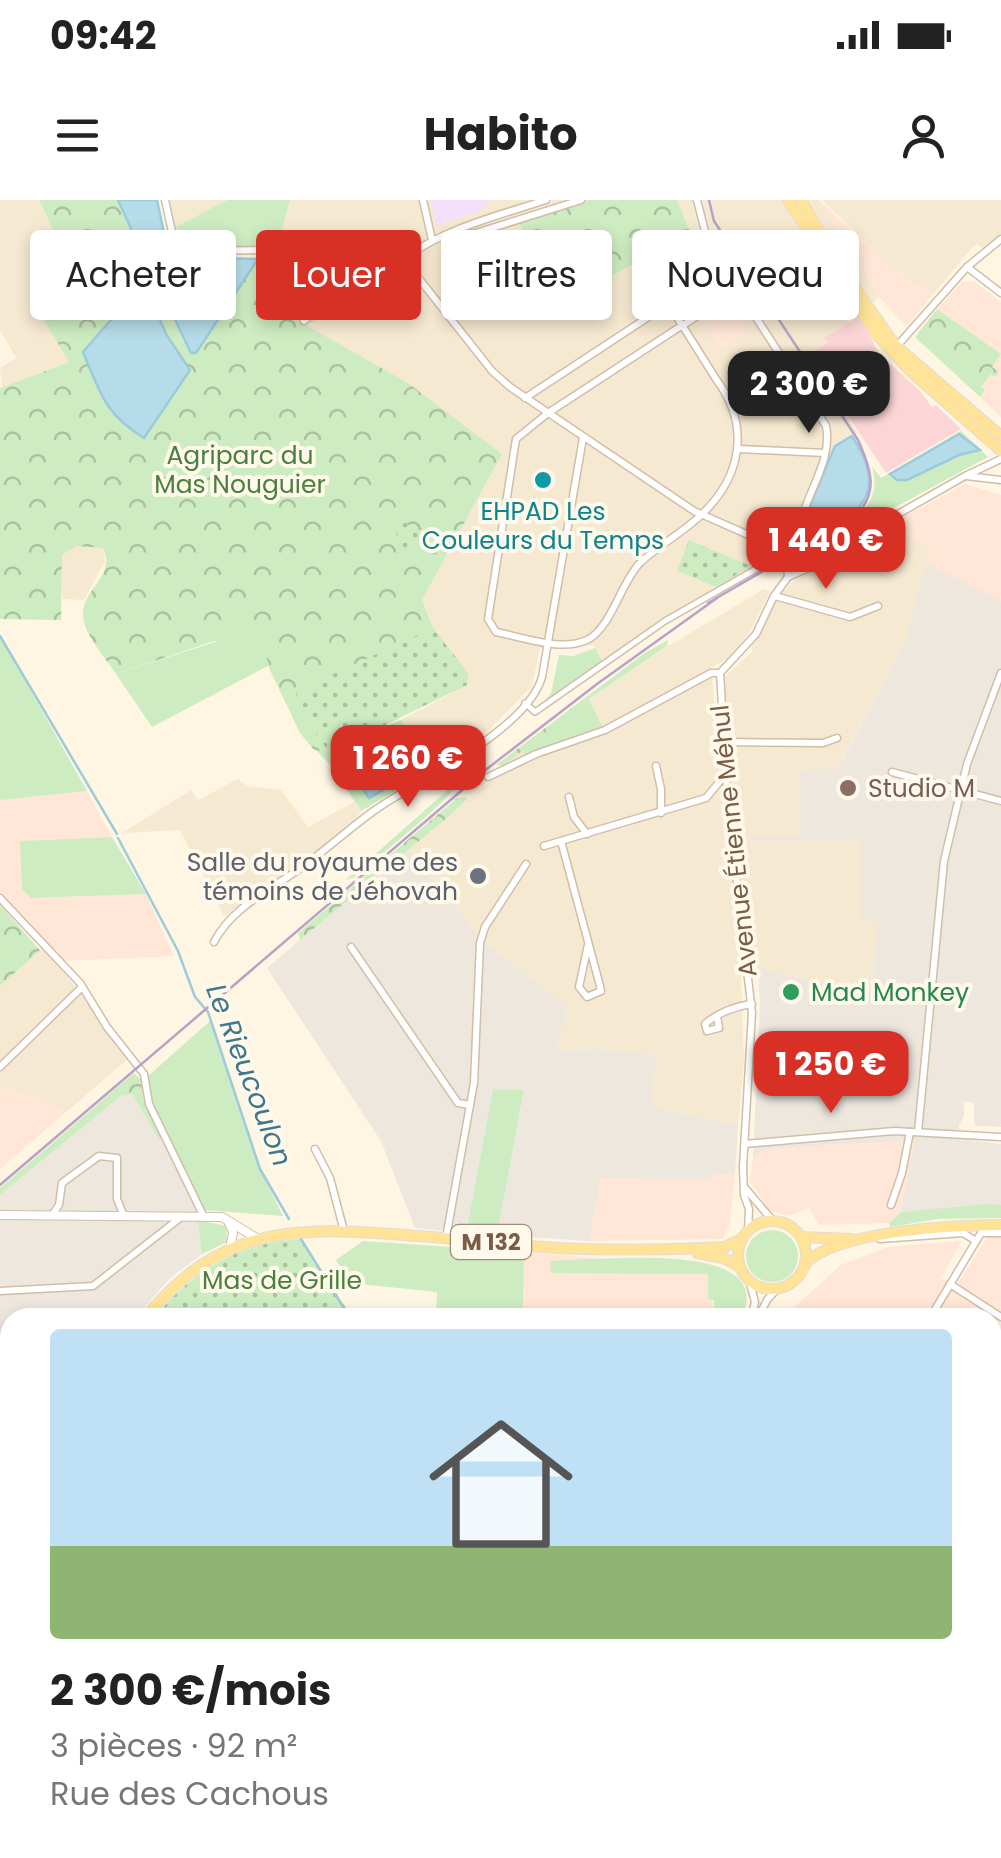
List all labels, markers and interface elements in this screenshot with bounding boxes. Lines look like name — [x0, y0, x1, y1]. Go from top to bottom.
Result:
text: 09:42 — [50, 9, 156, 62]
text: Habito — [423, 103, 578, 166]
icon: menu — [50, 108, 105, 163]
icon: person — [896, 108, 951, 163]
chip: Acheter — [30, 230, 236, 320]
chip: Louer — [256, 230, 421, 320]
chip: Filtres — [441, 230, 612, 320]
chip: Nouveau — [632, 230, 859, 320]
pin: 2 300 € — [717, 351, 901, 436]
text: 2 300 € — [750, 361, 868, 406]
park label: Agriparc du Mas Nouguier — [154, 438, 326, 502]
marker: EHPAD Les Couleurs du Temps — [532, 469, 554, 491]
place label: EHPAD Les Couleurs du Temps — [422, 494, 664, 558]
pin: 1 440 € — [734, 507, 918, 592]
text: 1 440 € — [768, 517, 884, 562]
street label: Avenue Étienne Méhul — [702, 703, 766, 979]
pin: 1 260 € — [316, 725, 500, 810]
text: 1 260 € — [353, 735, 463, 780]
place label: Studio M — [868, 771, 975, 806]
marker: Studio M — [837, 777, 859, 799]
place label: Salle du royaume des témoins de Jéhovah — [187, 845, 458, 909]
marker: Salle du royaume des témoins de Jéhovah — [467, 865, 489, 887]
place label: Mad Monkey — [811, 975, 969, 1010]
water label: Le Rieucoulon — [196, 978, 302, 1172]
marker: Mad Monkey — [780, 981, 802, 1003]
pin: 1 250 € — [739, 1031, 923, 1116]
text: 1 250 € — [775, 1041, 887, 1086]
road number: M 132 — [451, 1225, 531, 1259]
park label: Mas de Grille — [202, 1263, 362, 1298]
icon: home — [411, 1394, 591, 1574]
text: 2 300 €/mois — [50, 1661, 331, 1720]
text: 3 pièces · 92 m² — [50, 1723, 297, 1768]
text: Rue des Cachous — [50, 1771, 329, 1816]

